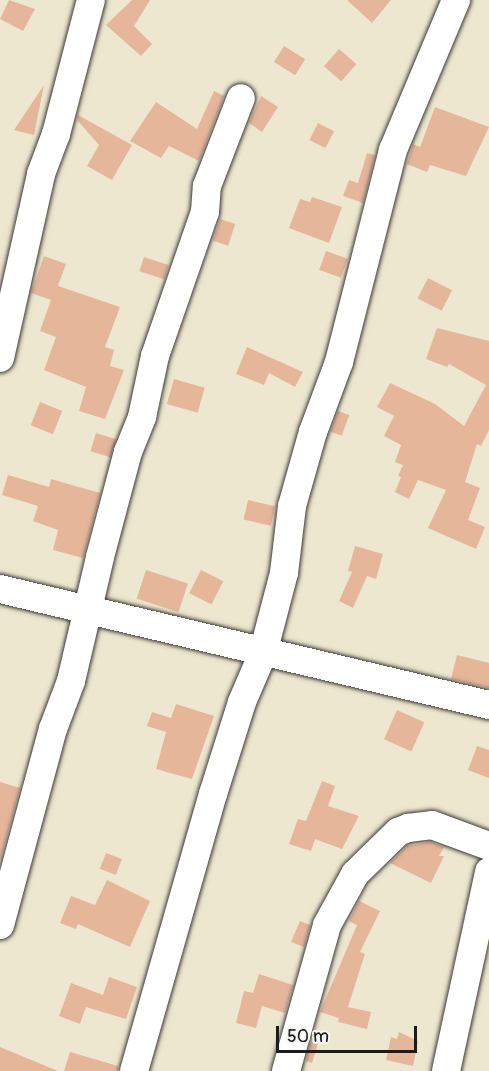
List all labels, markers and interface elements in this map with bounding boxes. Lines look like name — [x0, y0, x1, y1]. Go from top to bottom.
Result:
scale bar — [279, 1014, 420, 1052]
text: 50 m — [287, 1025, 329, 1048]

